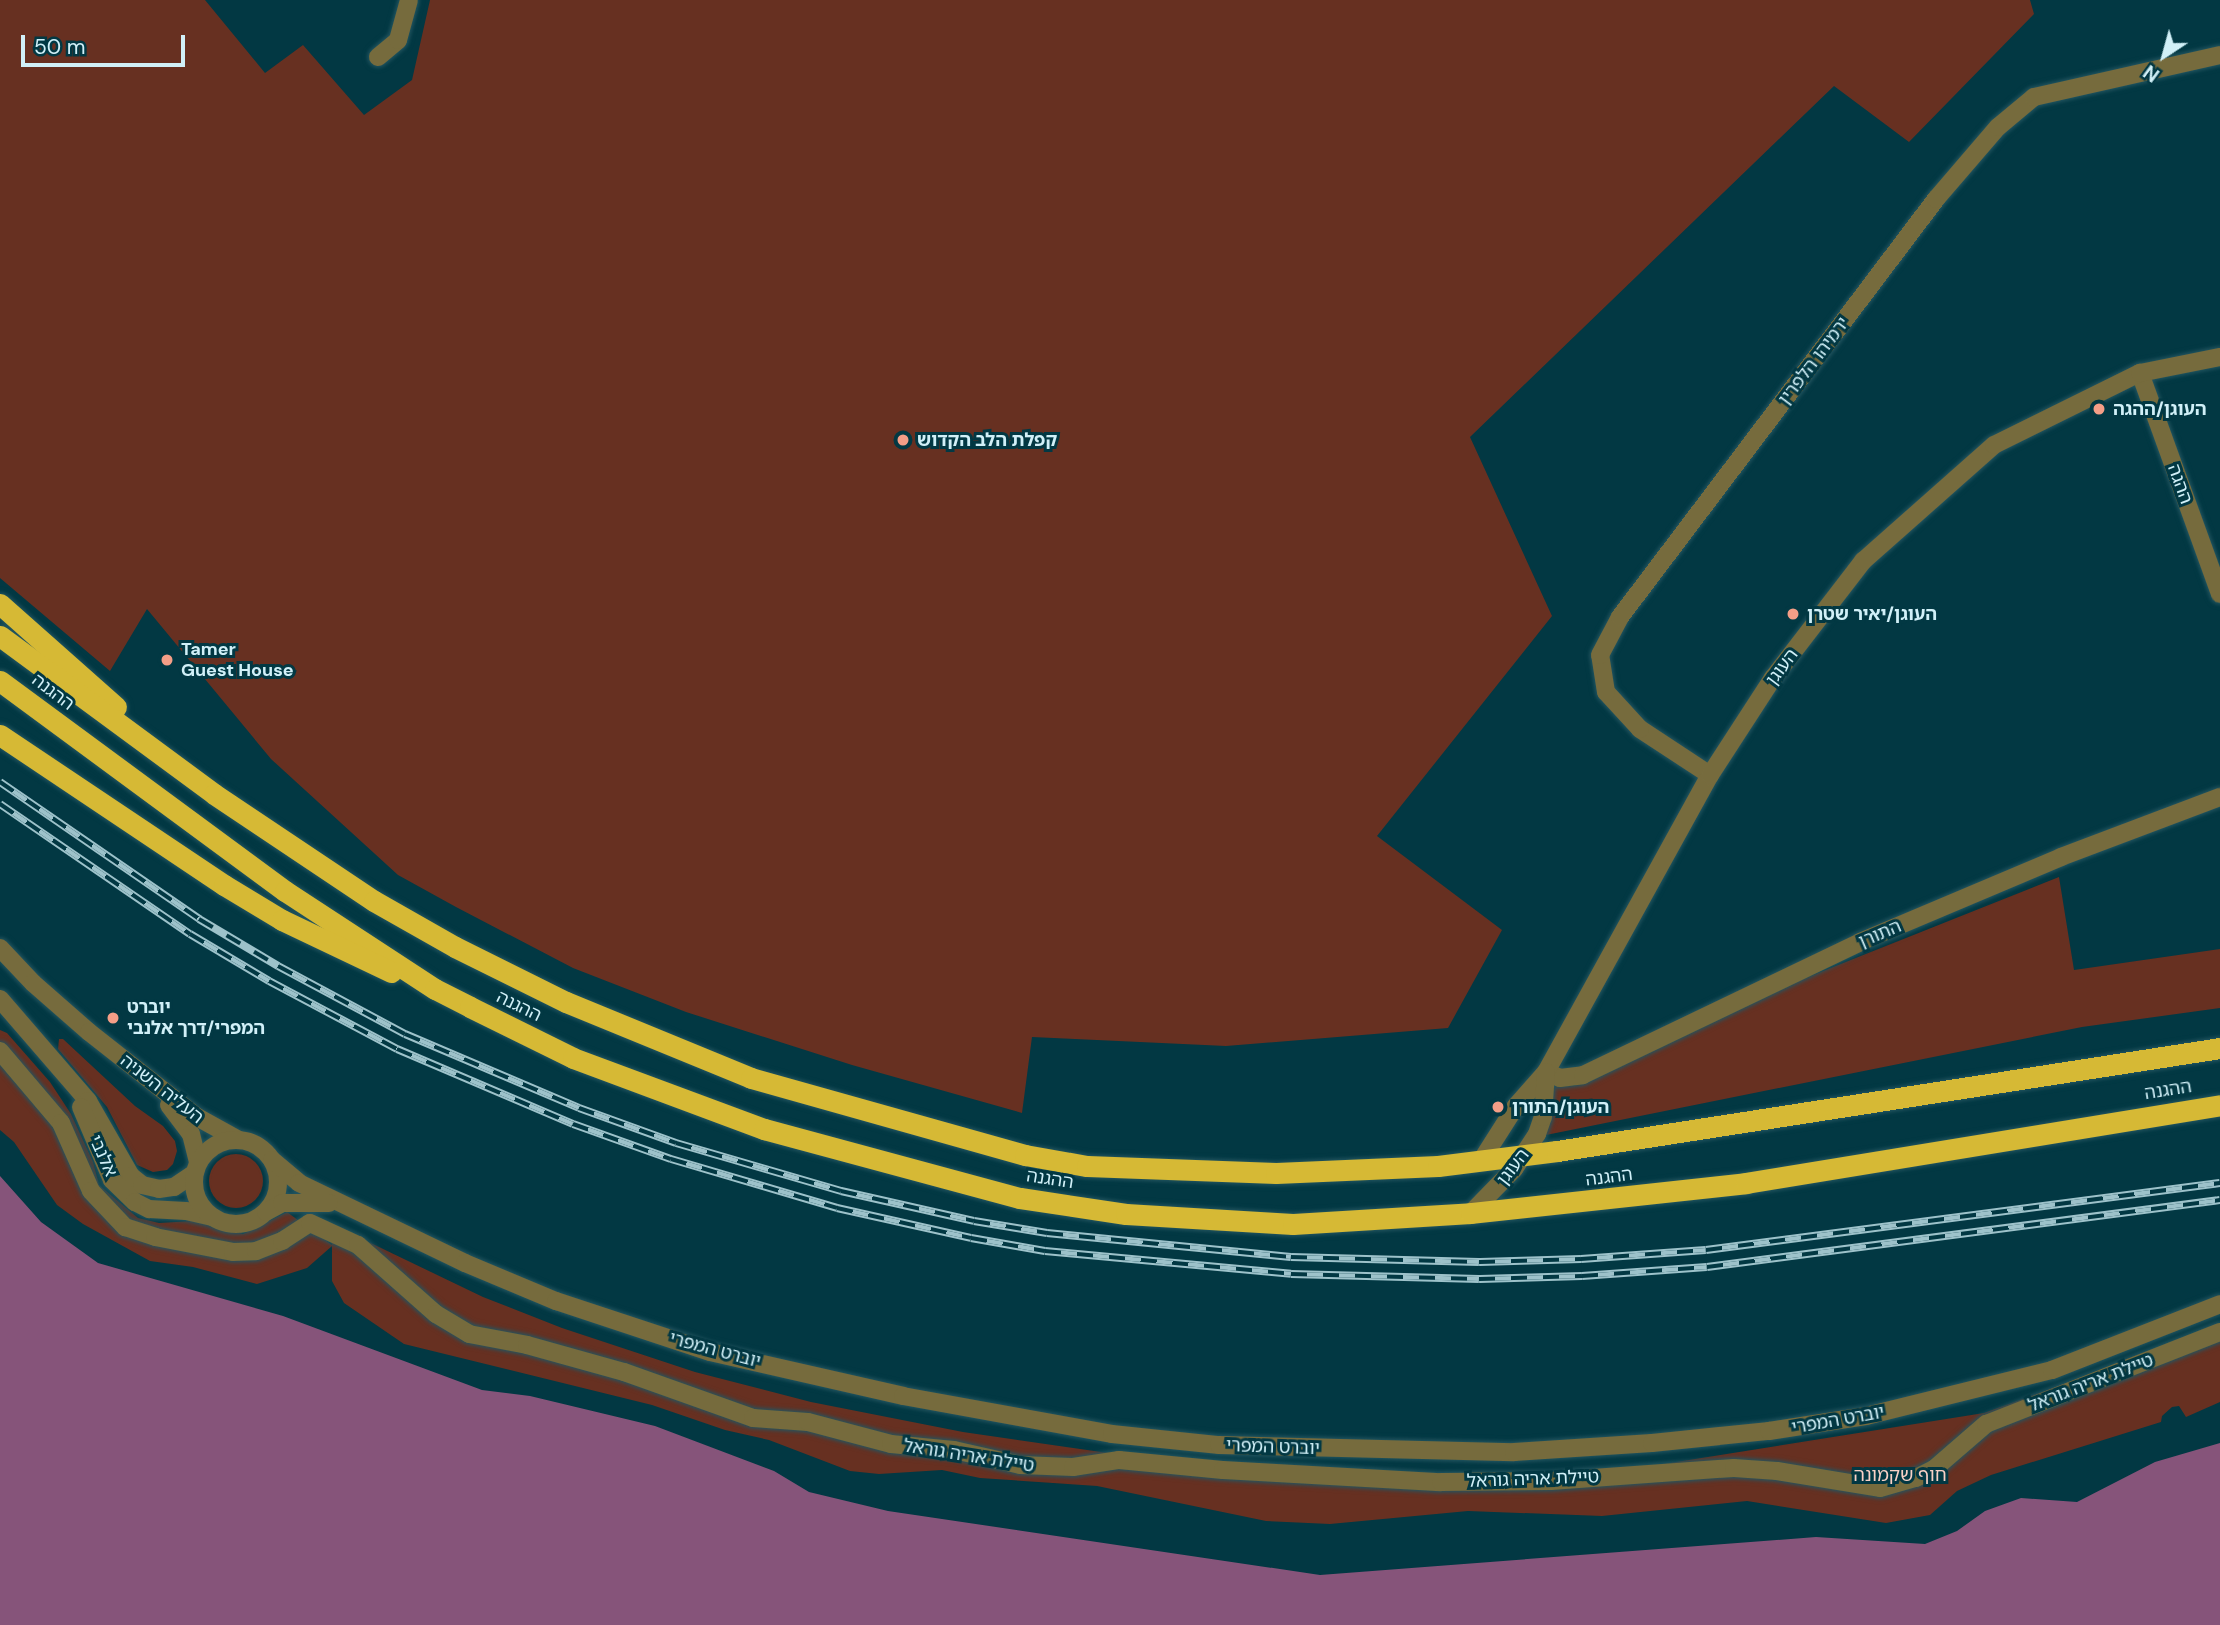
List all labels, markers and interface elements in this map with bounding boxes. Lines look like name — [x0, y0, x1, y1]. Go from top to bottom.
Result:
scale bar — [24, 21, 189, 65]
north arrow — [2129, 21, 2199, 91]
text: 50 m — [34, 33, 85, 61]
text: N — [2138, 59, 2164, 88]
street label: ירמיהו הלפרין — [1774, 313, 1854, 409]
place label: העוגן/ההגה — [2113, 398, 2207, 420]
marker: העוגן/ההגה — [2091, 401, 2107, 417]
place label: קפלת הלב הקדוש — [917, 429, 1057, 451]
marker: קפלת הלב הקדוש — [895, 432, 911, 448]
street label: ההגה — [2163, 461, 2197, 507]
place label: העוגן/יאיר שטרן — [1807, 603, 1937, 625]
marker: העוגן/יאיר שטרן — [1785, 606, 1801, 622]
place label: Tamer Guest House — [181, 639, 294, 682]
street label: העוגן — [1761, 645, 1803, 689]
marker: Tamer Guest House — [159, 652, 175, 668]
street label: ההגנה — [28, 669, 78, 715]
street label: התורן — [1855, 915, 1905, 953]
street label: ההגנה — [493, 986, 545, 1026]
place label: יוברט המפרי/דרך אלנבי — [127, 997, 265, 1040]
marker: יוברט המפרי/דרך אלנבי — [105, 1010, 121, 1026]
street label: העליה השניה — [116, 1050, 208, 1128]
street label: ההגנה — [2143, 1076, 2193, 1104]
place label: העוגן/התורן — [1512, 1096, 1609, 1118]
marker: העוגן/התורן — [1490, 1099, 1506, 1115]
street label: אלנבי — [84, 1132, 122, 1180]
street label: העוגן — [1492, 1145, 1534, 1189]
street label: ההגנה — [1584, 1163, 1634, 1191]
street label: ההגנה — [1025, 1165, 1075, 1193]
street label: יוברט המפרי — [667, 1327, 763, 1373]
street label: טיילת אריה גוראל — [2025, 1349, 2157, 1417]
street label: יוברט המפרי — [1790, 1401, 1886, 1439]
street label: טיילת אריה גוראל — [902, 1435, 1036, 1477]
street label: יוברט המפרי — [1226, 1435, 1320, 1459]
park label: חוף שקמונה — [1853, 1464, 1947, 1486]
street label: טיילת אריה גוראל — [1467, 1466, 1599, 1492]

